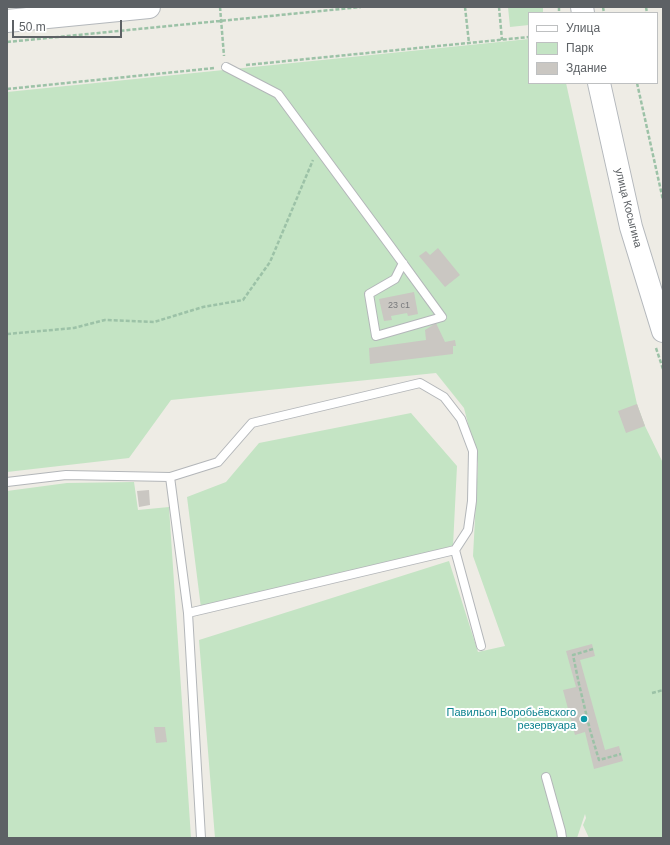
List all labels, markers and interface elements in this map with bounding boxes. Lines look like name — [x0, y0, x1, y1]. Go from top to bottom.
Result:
scale bar — [14, 12, 124, 38]
legend — [528, 12, 658, 84]
text: 50 m — [19, 20, 46, 34]
text: Улица — [566, 21, 600, 35]
text: Парк — [566, 41, 593, 55]
text: Здание — [566, 61, 607, 75]
street label: улица Косыгина — [612, 167, 644, 249]
house number: 23 с1 — [388, 301, 410, 311]
place label: Павильон Воробьёвского резервуара — [447, 706, 576, 732]
marker: Павильон Воробьёвского резервуара — [579, 714, 589, 724]

